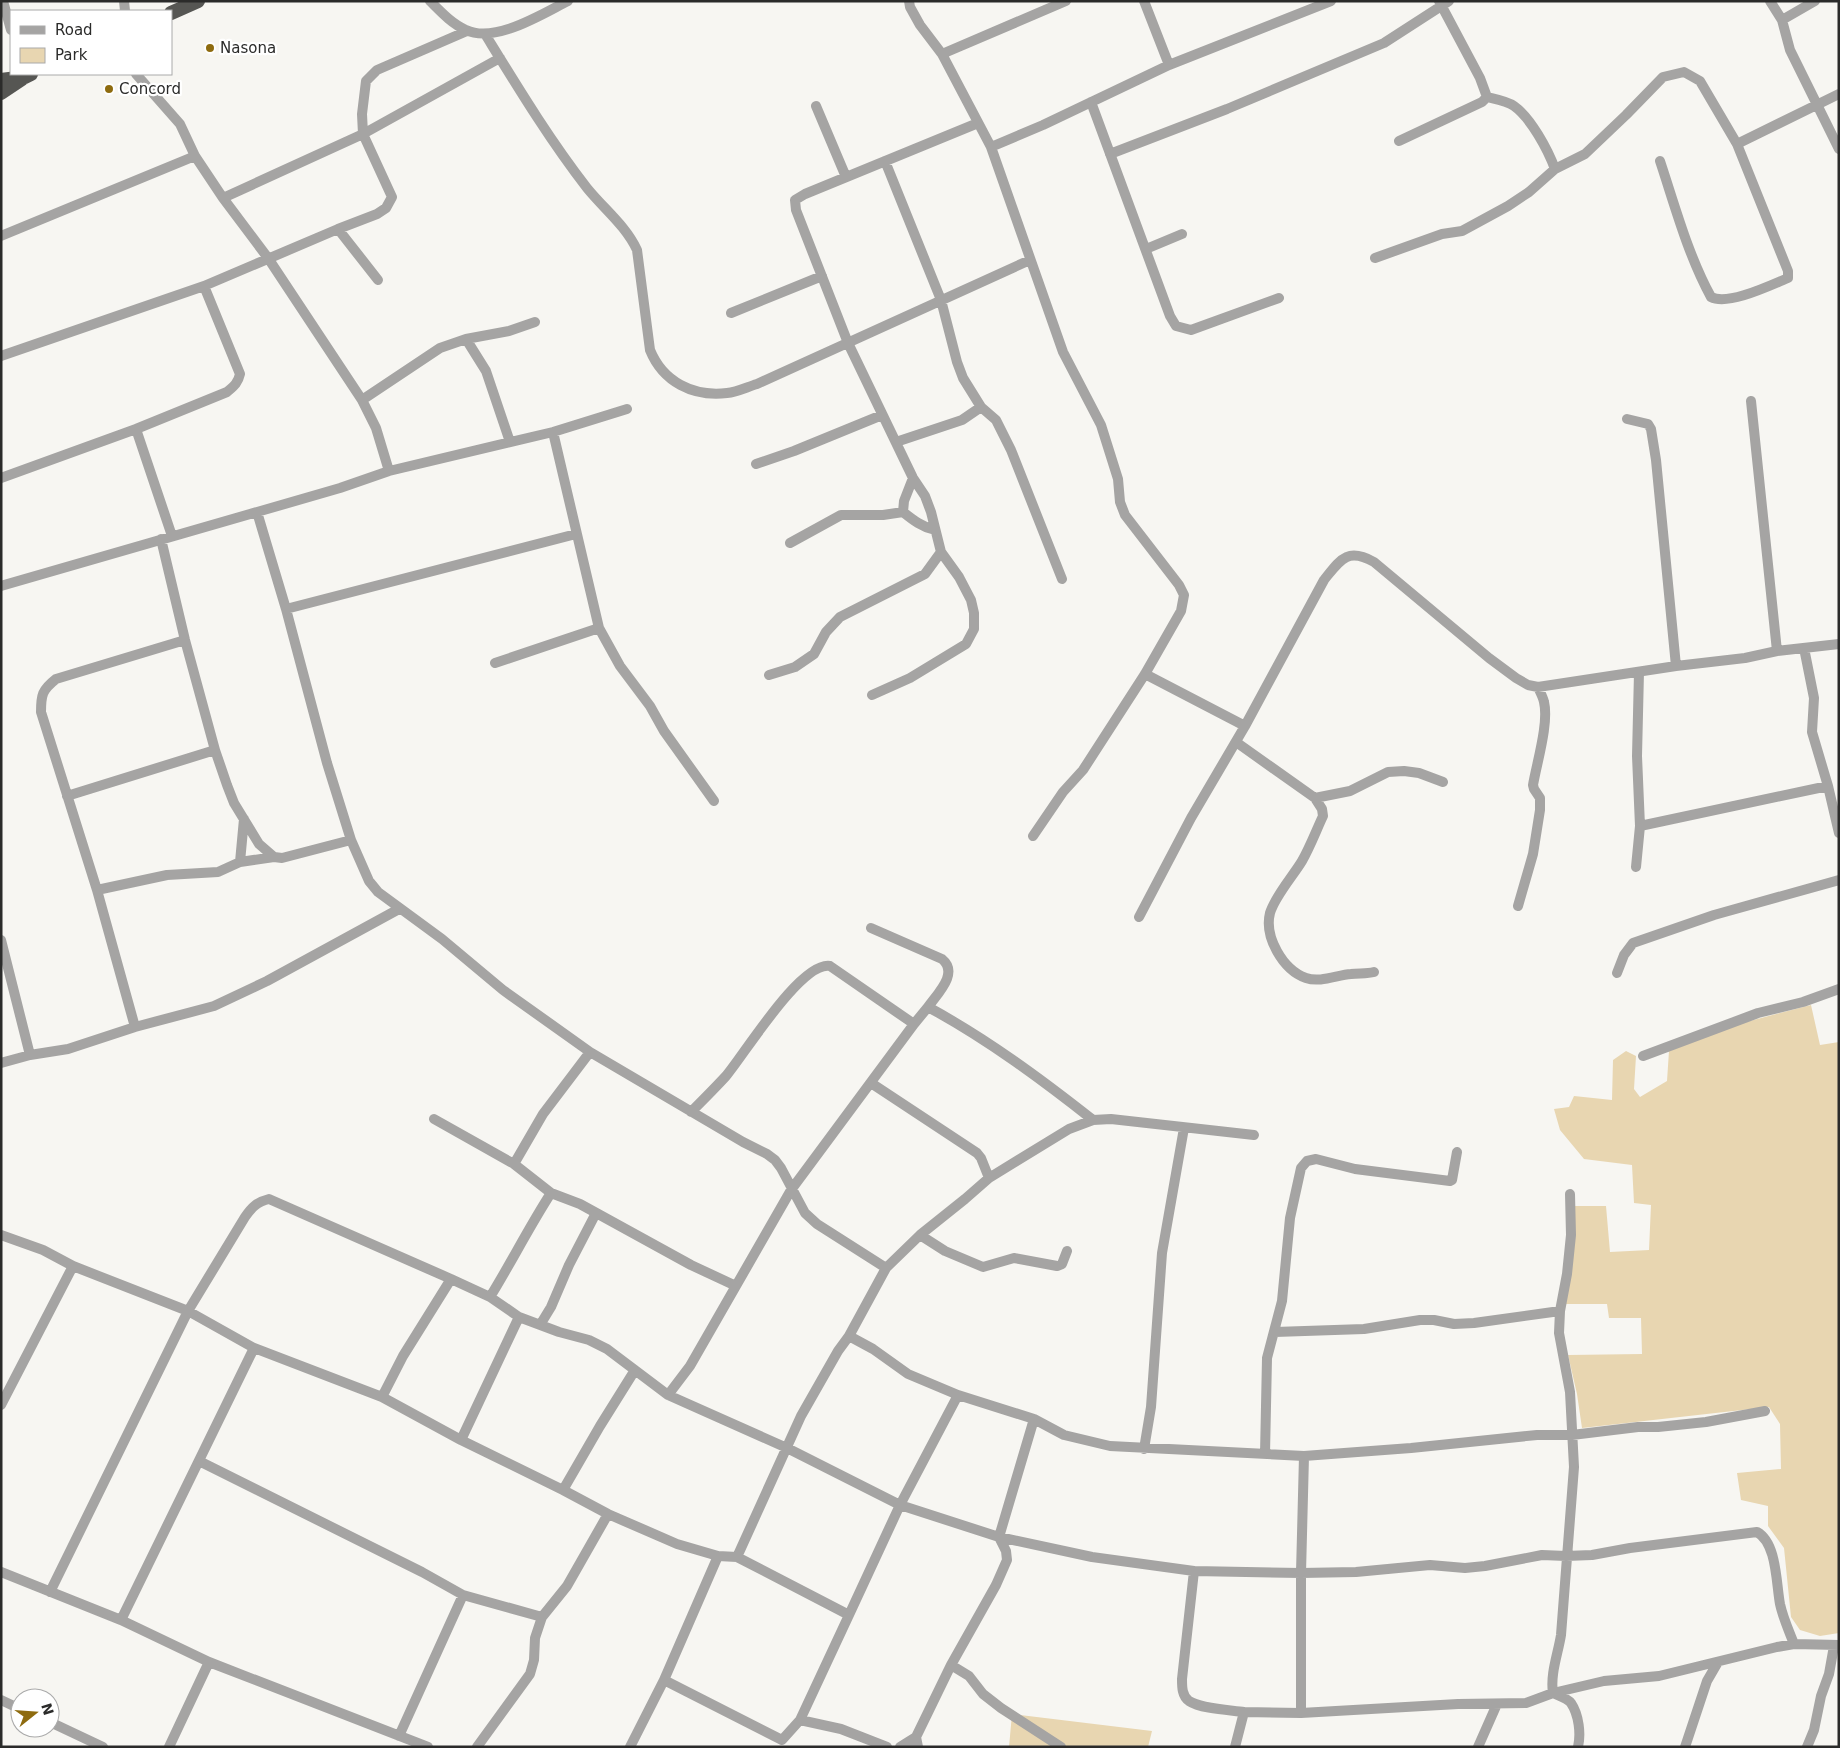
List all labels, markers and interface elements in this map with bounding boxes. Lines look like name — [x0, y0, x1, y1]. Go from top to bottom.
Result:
legend — [10, 10, 172, 75]
text: Road — [55, 21, 93, 39]
place label: Nasona — [220, 39, 276, 57]
marker: Nasona — [204, 42, 216, 54]
text: Park — [55, 46, 88, 64]
place label: Concord — [119, 80, 181, 98]
marker: Concord — [103, 83, 115, 95]
north arrow — [10, 1688, 60, 1738]
text: N — [38, 1701, 57, 1717]

